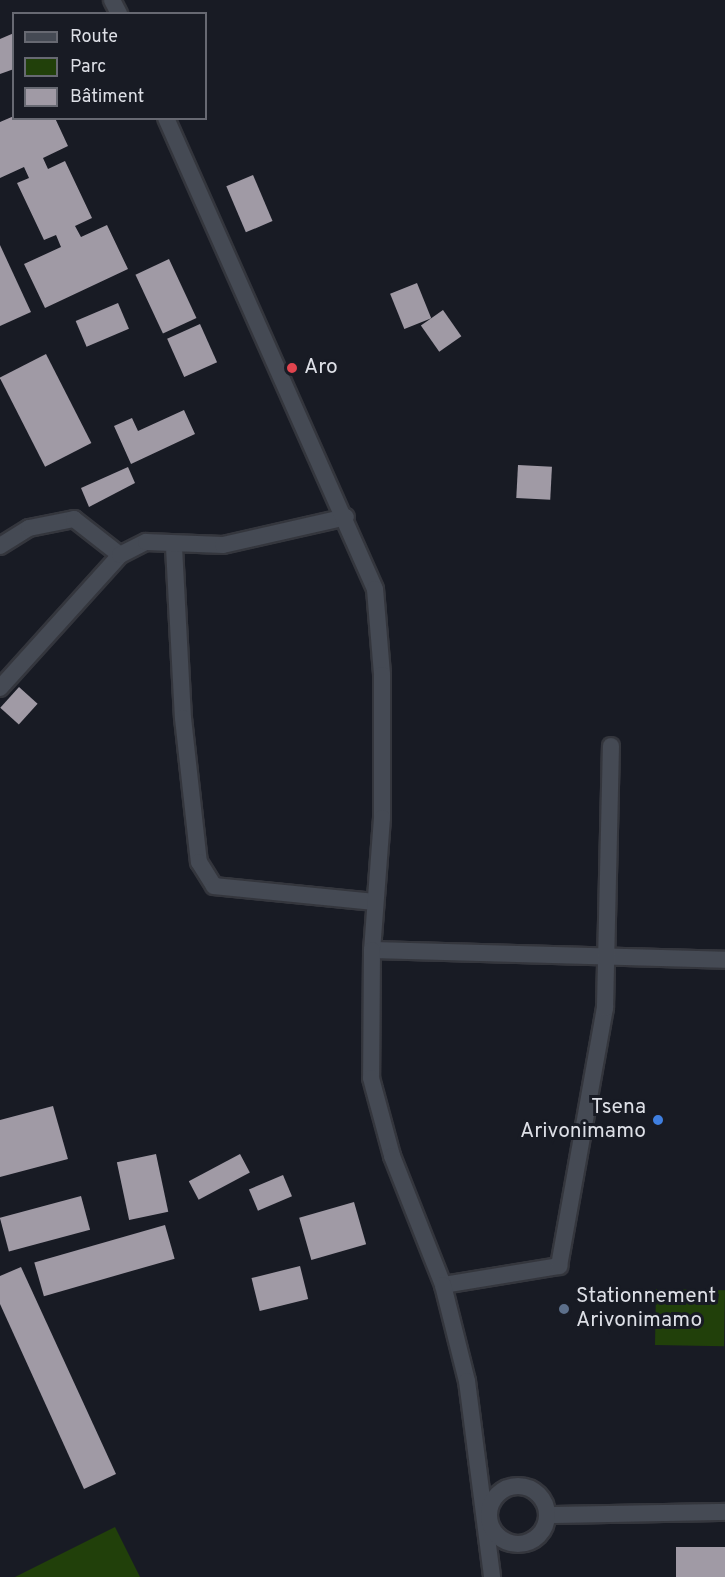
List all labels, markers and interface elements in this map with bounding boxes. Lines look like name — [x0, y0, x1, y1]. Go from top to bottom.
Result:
legend — [12, 12, 207, 120]
text: Route — [70, 26, 118, 49]
text: Parc — [70, 56, 106, 79]
text: Bâtiment — [70, 86, 144, 109]
place label: Aro — [304, 355, 338, 381]
marker: Aro — [285, 361, 299, 375]
place label: Tsena Arivonimamo — [520, 1095, 646, 1145]
marker: Tsena Arivonimamo — [651, 1113, 665, 1127]
place label: Stationnement Arivonimamo — [576, 1284, 716, 1334]
marker: Stationnement Arivonimamo — [557, 1302, 571, 1316]

